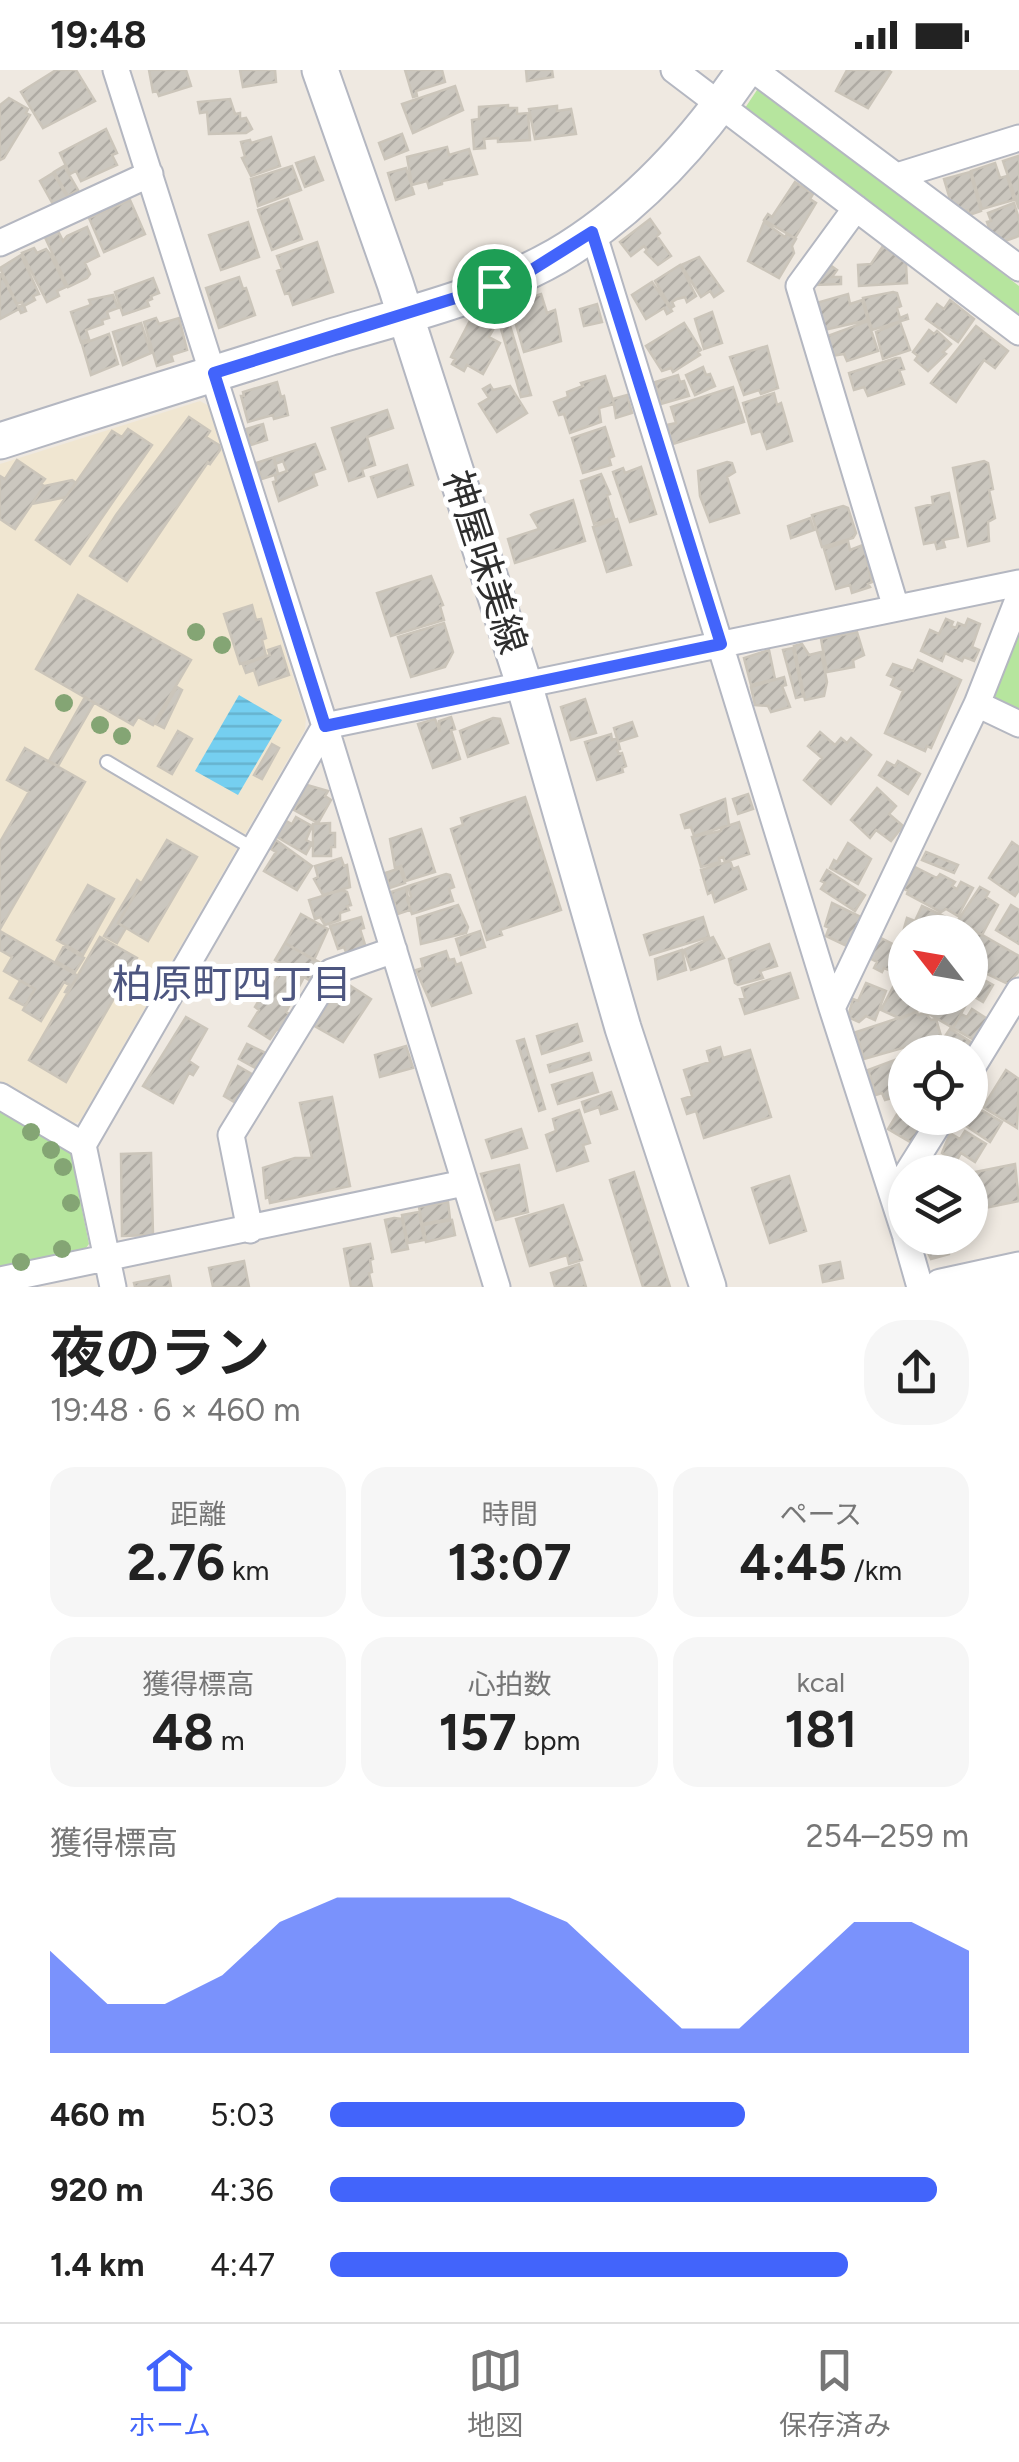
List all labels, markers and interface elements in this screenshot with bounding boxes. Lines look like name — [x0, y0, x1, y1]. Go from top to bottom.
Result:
text: 19:48 — [50, 12, 147, 58]
pin — [452, 244, 537, 329]
icon: arrive — [467, 259, 522, 314]
street label: 神屋味美線 — [434, 465, 536, 659]
north arrow — [888, 915, 988, 1015]
map controls — [888, 915, 988, 1255]
district label: 柏原町四丁目 — [112, 960, 352, 1008]
button: locate — [888, 1035, 988, 1135]
button: layers — [888, 1155, 988, 1255]
text: 夜のラン — [50, 1320, 270, 1386]
button: share — [864, 1320, 969, 1425]
text: 19:48 · 6 × 460 m — [50, 1391, 300, 1429]
text: 距離 — [170, 1497, 226, 1531]
text: 時間 — [481, 1497, 538, 1531]
text: ペース — [780, 1497, 862, 1531]
text: 2.76 — [127, 1532, 225, 1593]
text: 13:07 — [447, 1532, 572, 1593]
text: 4:45 — [740, 1532, 847, 1593]
text: km — [225, 1553, 269, 1587]
text: /km — [847, 1553, 902, 1587]
text: kcal — [796, 1665, 845, 1699]
text: 獲得標高 — [142, 1667, 254, 1701]
text: 心拍数 — [467, 1667, 552, 1701]
text: 181 — [784, 1699, 857, 1760]
text: 48 — [152, 1702, 214, 1763]
text: 157 — [439, 1702, 517, 1763]
text: m — [214, 1723, 245, 1757]
text: bpm — [517, 1723, 580, 1757]
text: 254–259 m — [806, 1817, 969, 1855]
text: 獲得標高 — [50, 1824, 178, 1862]
text: 460 m — [50, 2096, 145, 2134]
text: 5:03 — [210, 2096, 274, 2134]
text: 920 m — [50, 2171, 143, 2209]
text: 4:36 — [210, 2171, 274, 2209]
text: 1.4 km — [50, 2246, 144, 2284]
text: 4:47 — [210, 2246, 275, 2284]
tab: ホーム — [128, 2343, 211, 2443]
tab: 地図 — [467, 2343, 523, 2443]
tab: 保存済み — [779, 2343, 891, 2443]

